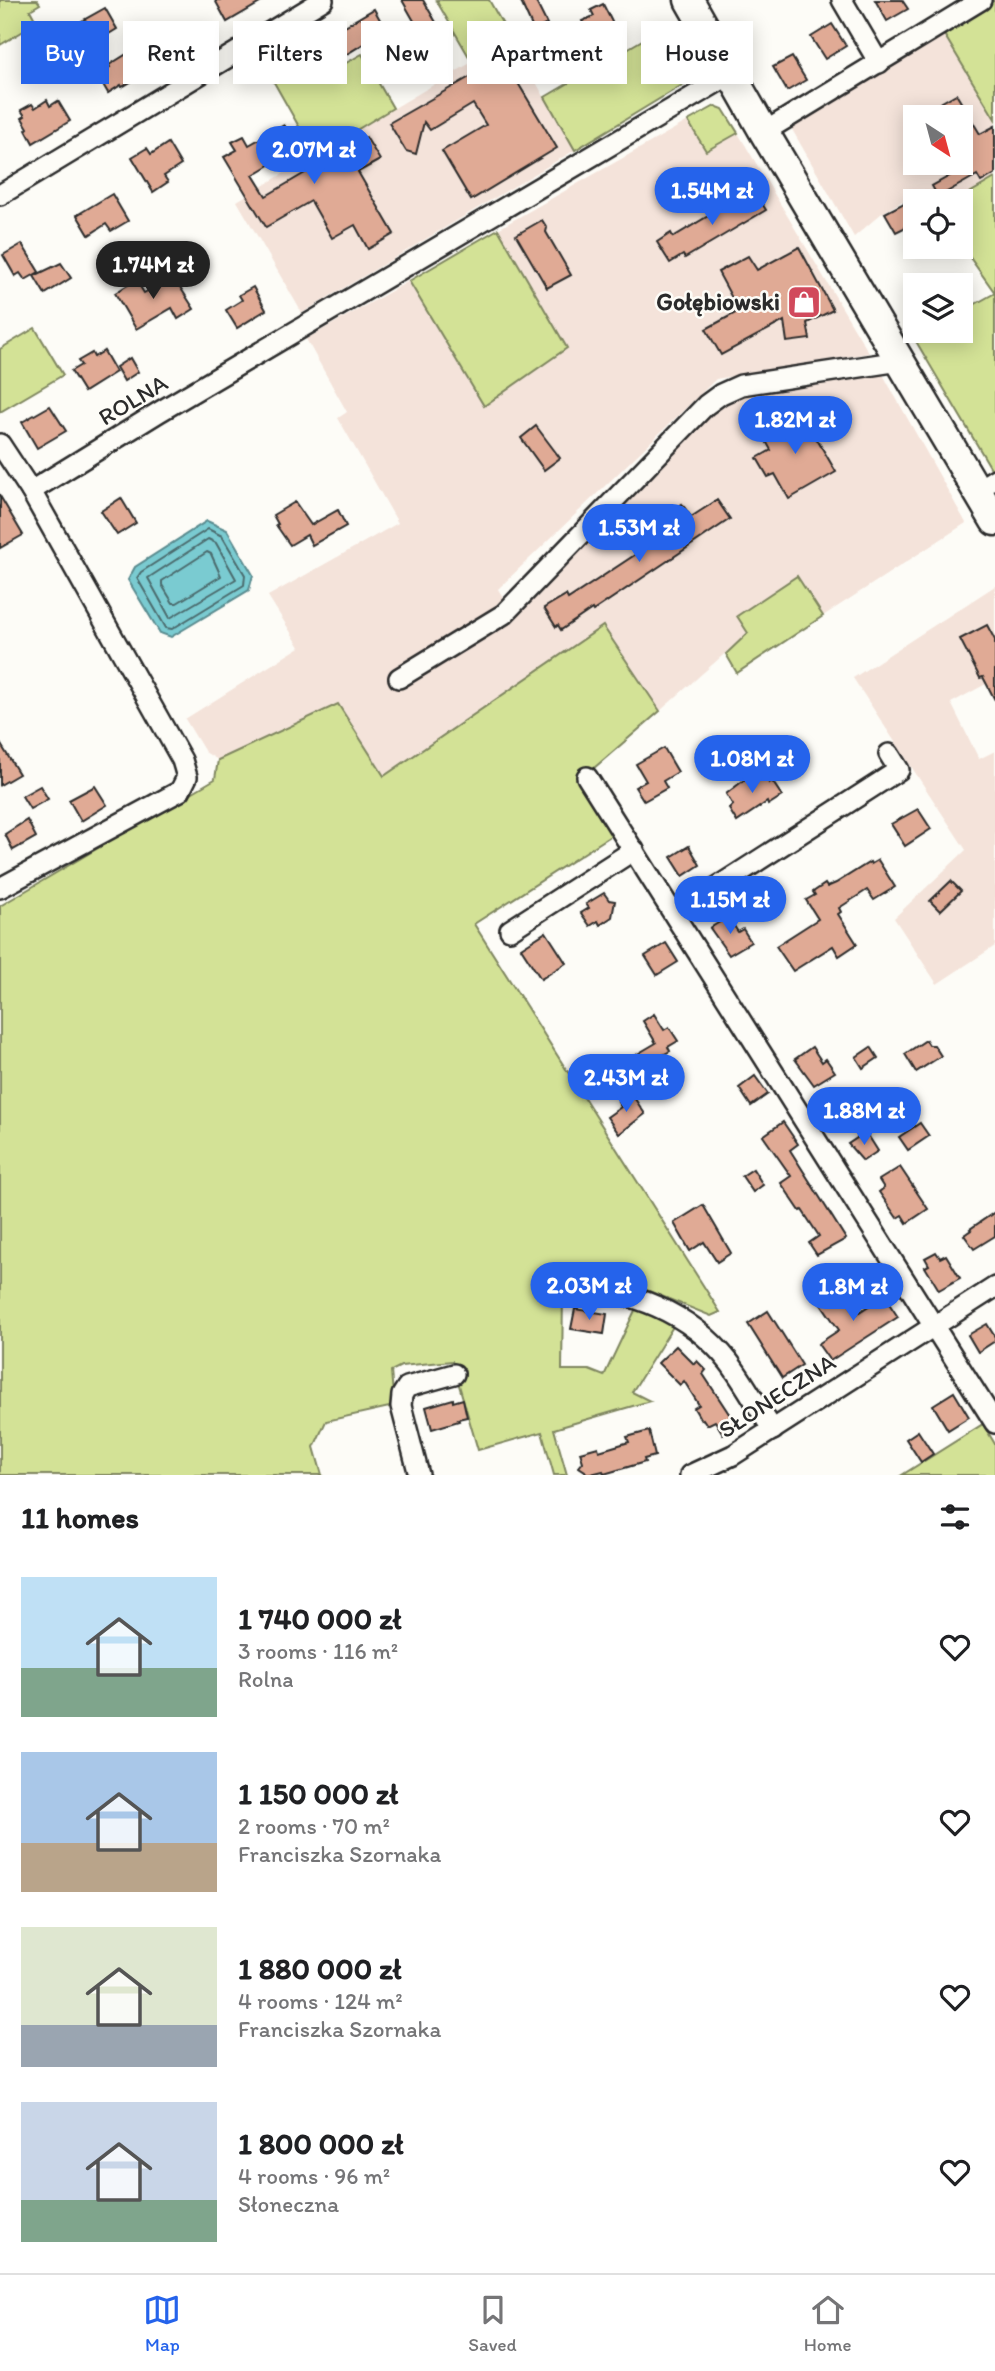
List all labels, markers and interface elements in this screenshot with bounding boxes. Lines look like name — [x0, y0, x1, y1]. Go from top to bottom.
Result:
chip: Buy — [21, 21, 109, 84]
chip: Rent — [123, 21, 219, 84]
chip: Filters — [233, 21, 347, 84]
chip: New — [361, 21, 453, 84]
chip: Apartment — [467, 21, 627, 84]
chip: House — [641, 21, 753, 84]
north arrow — [903, 105, 973, 175]
map controls — [903, 105, 973, 343]
pin: 2.07M zł — [242, 127, 386, 186]
text: 2.07M zł — [272, 135, 356, 163]
pin: 1.54M zł — [640, 168, 784, 227]
text: 1.54M zł — [671, 176, 753, 204]
button: locate — [903, 189, 973, 259]
pin: 1.74M zł — [81, 242, 225, 301]
text: 1.74M zł — [112, 250, 194, 278]
button: layers — [903, 273, 973, 343]
shop icon: Gołębiowski — [785, 283, 823, 321]
place label: Gołębiowski — [656, 287, 780, 317]
street label: ROLNA — [93, 368, 173, 431]
pin: 1.82M zł — [723, 396, 867, 456]
text: 1.82M zł — [754, 405, 836, 433]
pin: 1.53M zł — [567, 504, 711, 564]
text: 1.53M zł — [598, 513, 680, 541]
pin: 1.08M zł — [680, 736, 824, 795]
text: 1.08M zł — [710, 744, 794, 772]
pin: 1.15M zł — [658, 876, 802, 936]
text: 1.15M zł — [690, 885, 770, 913]
pin: 2.43M zł — [554, 1054, 698, 1114]
text: 2.43M zł — [584, 1063, 668, 1091]
pin: 1.88M zł — [792, 1088, 936, 1147]
text: 1.88M zł — [823, 1096, 905, 1124]
pin: 2.03M zł — [517, 1262, 661, 1322]
pin: 1.8M zł — [788, 1264, 918, 1323]
text: 2.03M zł — [547, 1271, 631, 1299]
text: 1.8M zł — [818, 1272, 888, 1300]
street label: SŁONECZNA — [713, 1347, 841, 1444]
icon: filters — [936, 1498, 974, 1536]
text: 11 homes — [21, 1499, 139, 1536]
text: 1 740 000 zł — [238, 1600, 402, 1637]
icon: home — [77, 1605, 161, 1689]
icon: heart — [936, 1628, 974, 1666]
text: 3 rooms · 116 m² — [238, 1637, 398, 1665]
text: Rolna — [238, 1665, 294, 1693]
text: 1 150 000 zł — [238, 1775, 398, 1812]
icon: home — [77, 1780, 161, 1864]
icon: heart — [936, 1803, 974, 1841]
text: 2 rooms · 70 m² — [238, 1812, 390, 1840]
text: Franciszka Szornaka — [238, 1840, 441, 1868]
text: 1 880 000 zł — [238, 1950, 401, 1987]
icon: home — [77, 1955, 161, 2039]
icon: heart — [936, 1978, 974, 2016]
text: 4 rooms · 124 m² — [238, 1987, 403, 2015]
text: Franciszka Szornaka — [238, 2015, 441, 2043]
text: 1 800 000 zł — [238, 2125, 404, 2162]
icon: home — [77, 2130, 161, 2214]
icon: heart — [936, 2153, 974, 2191]
text: 4 rooms · 96 m² — [238, 2162, 390, 2190]
text: Słoneczna — [238, 2190, 339, 2218]
tab: Map — [143, 2291, 181, 2356]
tab: Saved — [468, 2291, 517, 2356]
tab: Home — [804, 2291, 852, 2356]

